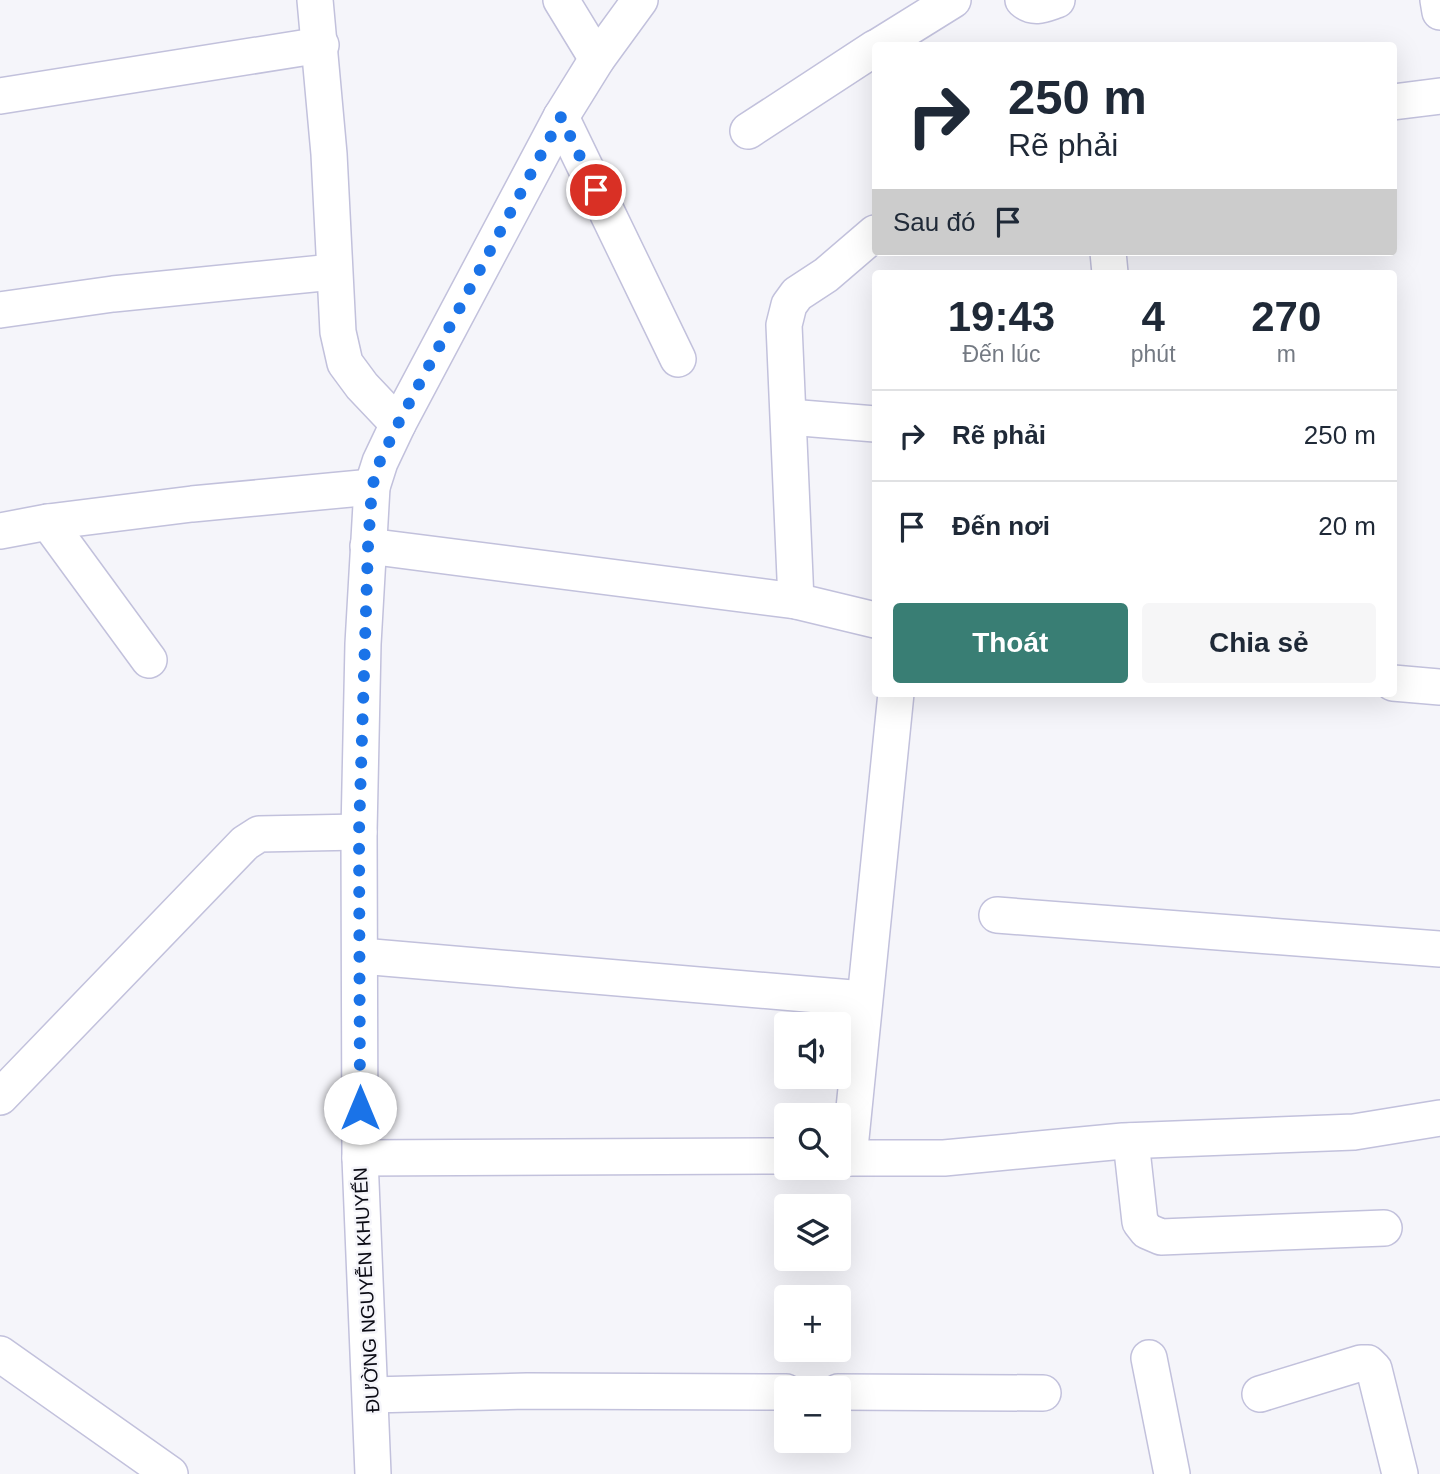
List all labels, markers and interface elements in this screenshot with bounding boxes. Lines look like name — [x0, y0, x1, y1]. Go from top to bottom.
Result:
icon: right — [893, 70, 984, 161]
text: 250 m — [1008, 70, 1147, 124]
text: Rẽ phải — [1008, 127, 1118, 163]
pin — [566, 160, 626, 220]
icon: arrive — [577, 171, 615, 209]
icon: arrive — [989, 203, 1027, 241]
text: Sau đó — [893, 207, 975, 237]
text: 19:43 — [948, 293, 1055, 340]
text: 4 — [1141, 293, 1165, 340]
text: 270 — [1251, 293, 1321, 340]
text: Đến lúc — [962, 341, 1040, 367]
text: phút — [1131, 341, 1176, 367]
text: m — [1277, 341, 1296, 367]
icon: right — [893, 417, 931, 455]
text: Rẽ phải — [952, 420, 1046, 450]
text: 250 m — [1304, 420, 1376, 450]
icon: arrive — [893, 508, 931, 546]
text: Đến nơi — [952, 511, 1050, 541]
text: 20 m — [1318, 511, 1376, 541]
button: Thoát — [893, 603, 1128, 683]
button: Chia sẻ — [1142, 603, 1376, 683]
map controls — [774, 1012, 851, 1453]
button: sound — [774, 1012, 851, 1089]
position arrow — [323, 1071, 397, 1145]
button: search — [774, 1103, 851, 1180]
street label: ĐƯỜNG NGUYỄN KHUYẾN — [350, 1167, 383, 1413]
button: layers — [774, 1194, 851, 1271]
button: + — [774, 1285, 851, 1362]
button: − — [774, 1376, 851, 1453]

